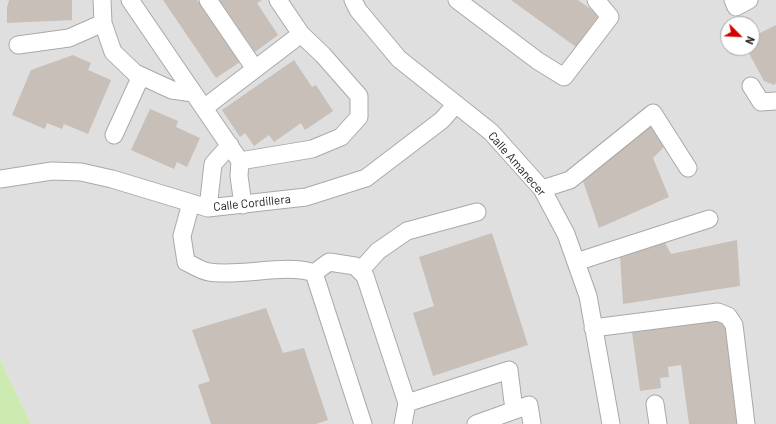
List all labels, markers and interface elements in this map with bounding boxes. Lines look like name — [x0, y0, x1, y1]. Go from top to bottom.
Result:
north arrow — [720, 16, 760, 56]
text: N — [743, 35, 758, 47]
street label: Calle Amanecer — [485, 129, 549, 199]
street label: Calle Cordillera — [213, 192, 291, 214]

